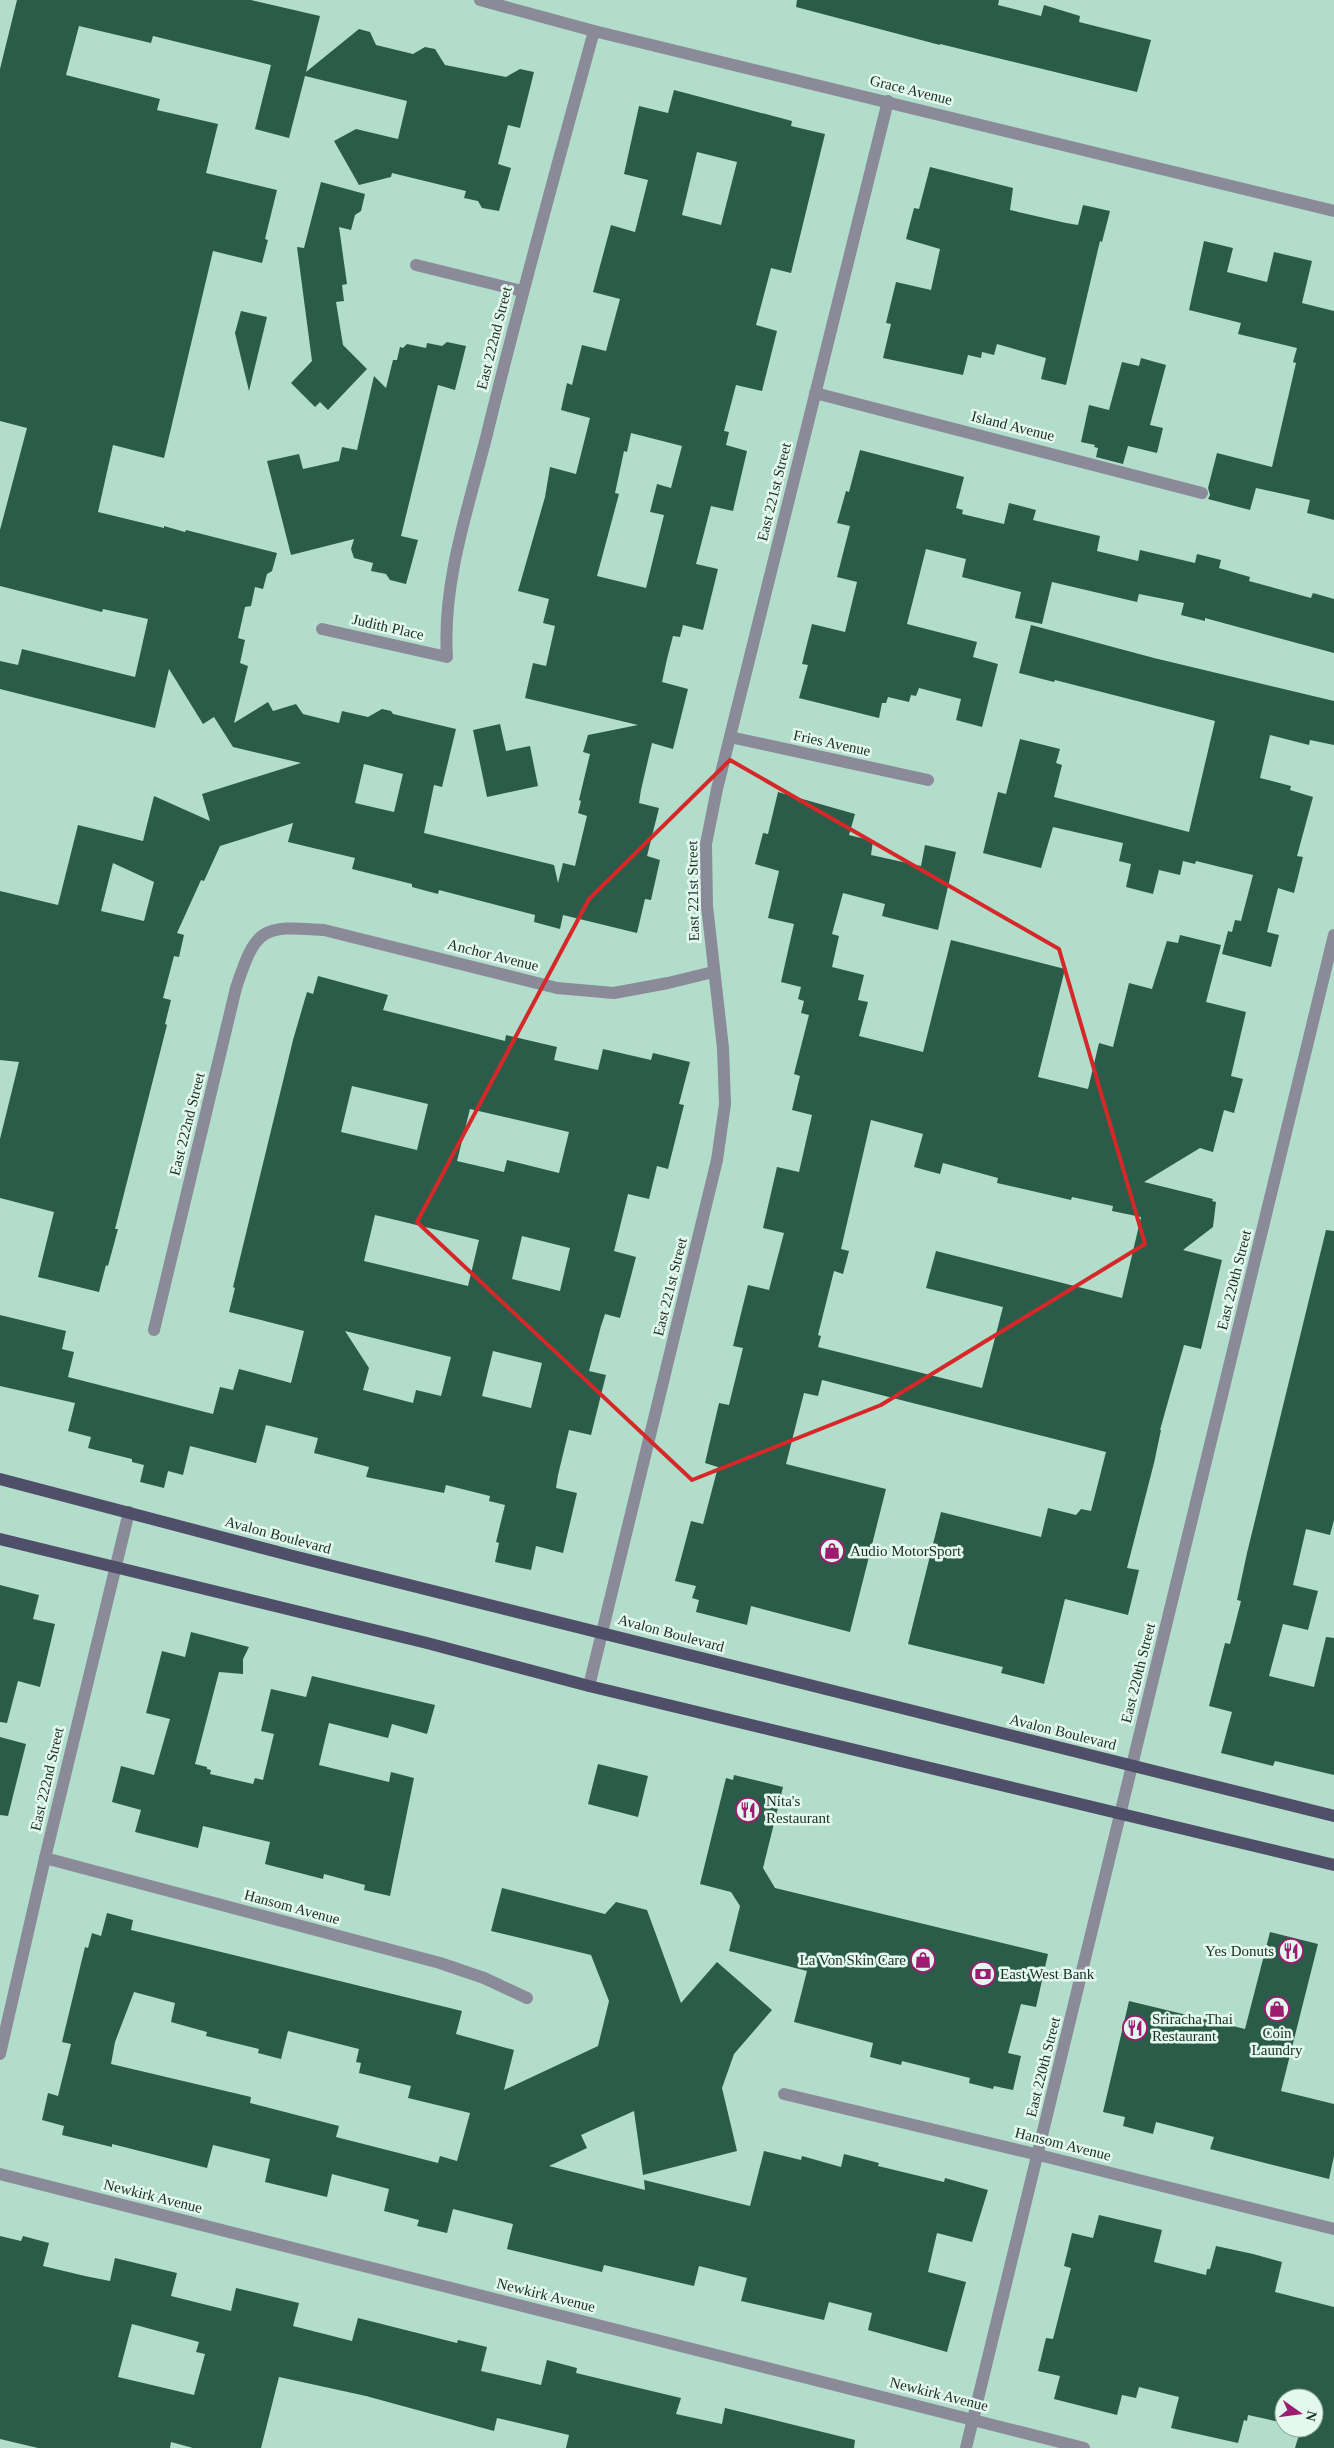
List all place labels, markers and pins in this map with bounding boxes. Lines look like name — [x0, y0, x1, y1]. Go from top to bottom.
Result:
shop icon: Audio MotorSport — [819, 1538, 845, 1564]
place label: Audio MotorSport — [850, 1543, 962, 1559]
place label: Nita's Restaurant — [766, 1793, 831, 1826]
restaurant icon: Nita's Restaurant — [735, 1797, 761, 1823]
restaurant icon: Yes Donuts — [1278, 1938, 1304, 1964]
place label: Yes Donuts — [1205, 1943, 1274, 1959]
shop icon: La Von Skin Care — [910, 1947, 936, 1973]
place label: La Von Skin Care — [799, 1952, 906, 1968]
bank icon: East West Bank — [970, 1961, 996, 1987]
place label: East West Bank — [1000, 1966, 1095, 1982]
shop icon: Coin Laundry — [1264, 1996, 1290, 2022]
place label: Sriracha Thai Restaurant — [1152, 2011, 1233, 2044]
restaurant icon: Sriracha Thai Restaurant — [1122, 2015, 1148, 2041]
place label: Coin Laundry — [1252, 2025, 1303, 2058]

